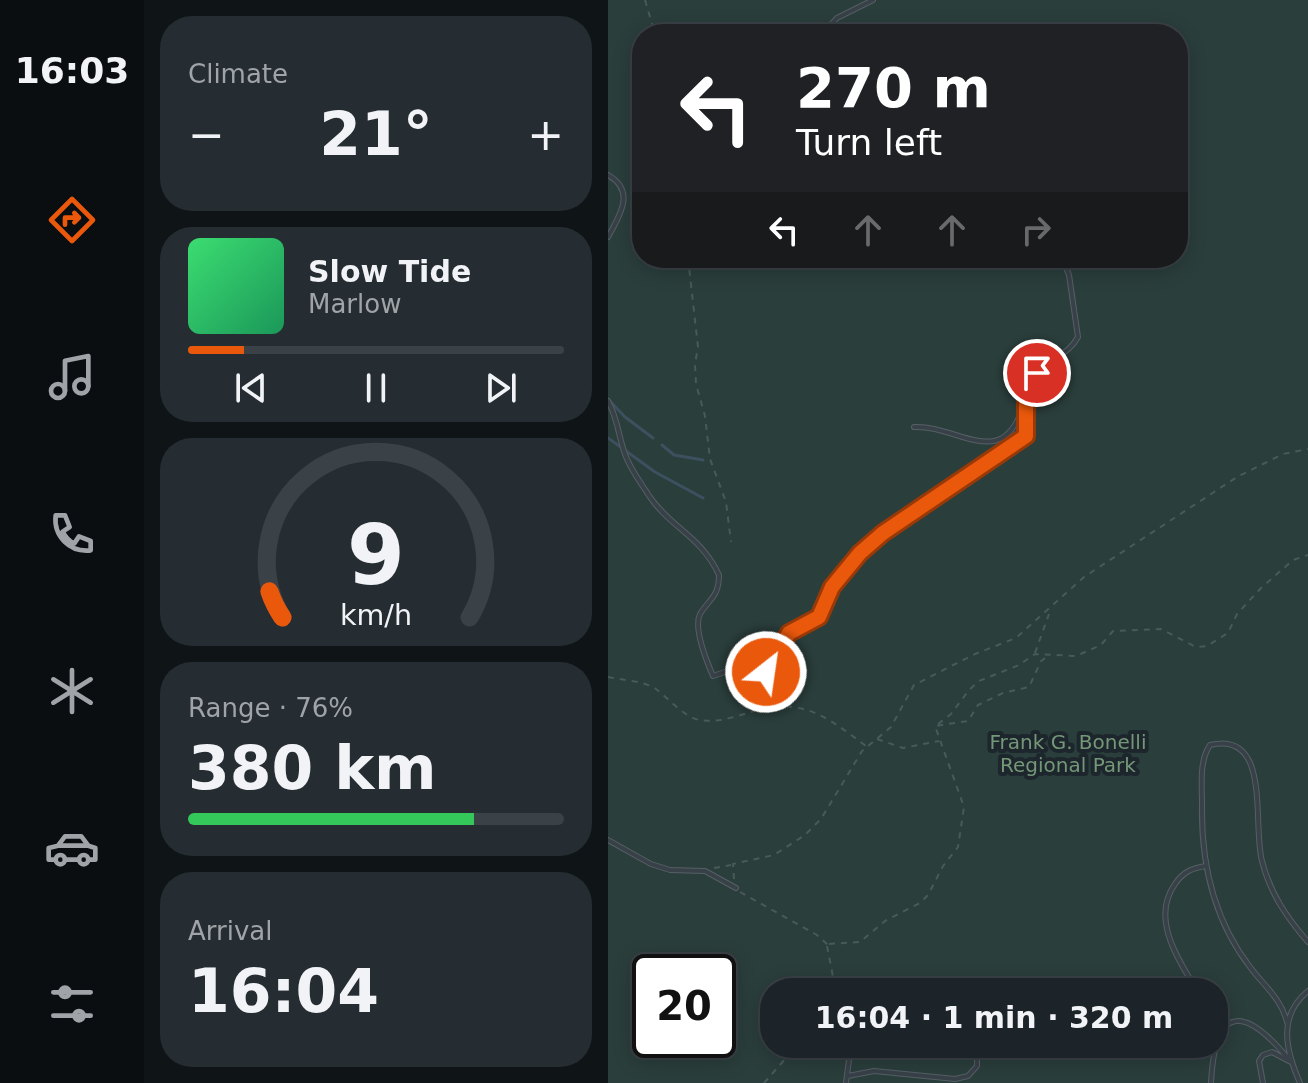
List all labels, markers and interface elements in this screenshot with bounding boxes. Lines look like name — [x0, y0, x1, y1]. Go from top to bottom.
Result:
text: 16:03 — [15, 50, 129, 91]
text: 270 m — [796, 55, 991, 120]
icon: left — [664, 56, 768, 160]
text: Climate — [188, 59, 288, 89]
text: 21° — [319, 99, 433, 169]
text: − — [188, 109, 225, 160]
text: + — [527, 109, 564, 160]
text: Turn left — [796, 122, 942, 163]
icon: directions — [44, 192, 100, 248]
icon: left — [762, 208, 806, 252]
icon: ahead — [846, 208, 890, 252]
icon: ahead — [930, 208, 974, 252]
icon: right — [1014, 208, 1058, 252]
text: Slow Tide — [308, 254, 471, 289]
text: Marlow — [308, 289, 401, 319]
pin — [1003, 339, 1071, 407]
icon: music — [44, 349, 100, 405]
icon: arrive — [1015, 351, 1059, 395]
icon: previous — [229, 366, 273, 410]
icon: pause — [354, 366, 398, 410]
icon: next — [479, 366, 523, 410]
icon: phone — [44, 506, 100, 562]
text: 9 — [347, 506, 405, 603]
text: km/h — [340, 598, 412, 632]
position arrow — [724, 630, 808, 714]
icon: climate — [44, 663, 100, 719]
text: Range · 76% — [188, 693, 353, 723]
park label: Frank G. Bonelli Regional Park — [990, 730, 1146, 777]
text: 380 km — [188, 733, 437, 803]
icon: car — [44, 820, 100, 876]
text: Arrival — [188, 916, 272, 946]
speed limit sign: 20 — [632, 954, 736, 1058]
text: 16:04 — [188, 956, 379, 1026]
icon: filters — [44, 976, 100, 1032]
text: 16:04 · 1 min · 320 m — [815, 1000, 1173, 1035]

